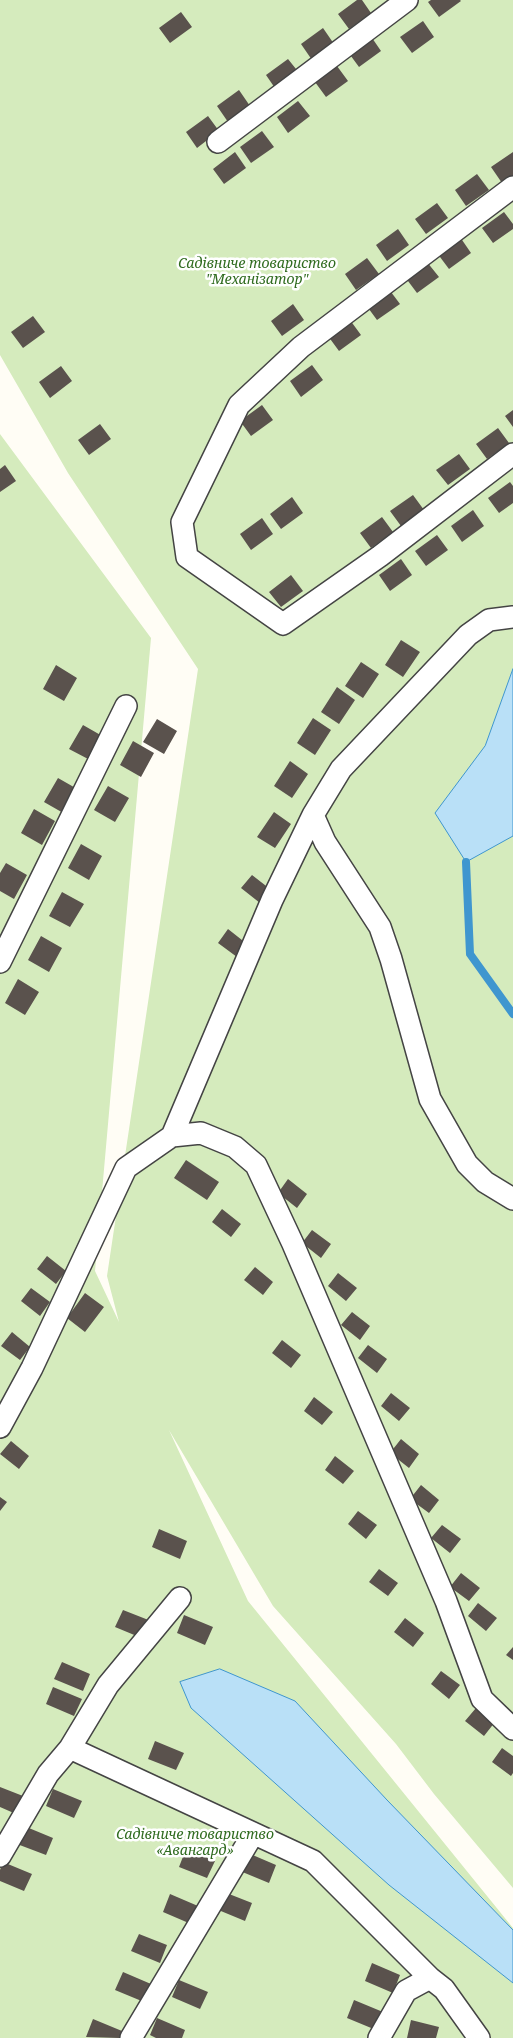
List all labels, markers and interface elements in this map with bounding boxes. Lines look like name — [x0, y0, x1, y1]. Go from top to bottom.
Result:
park label: Садівниче товариство "Механізатор" — [178, 256, 336, 288]
park label: Садівниче товариство «Авангард» — [116, 1827, 274, 1860]

